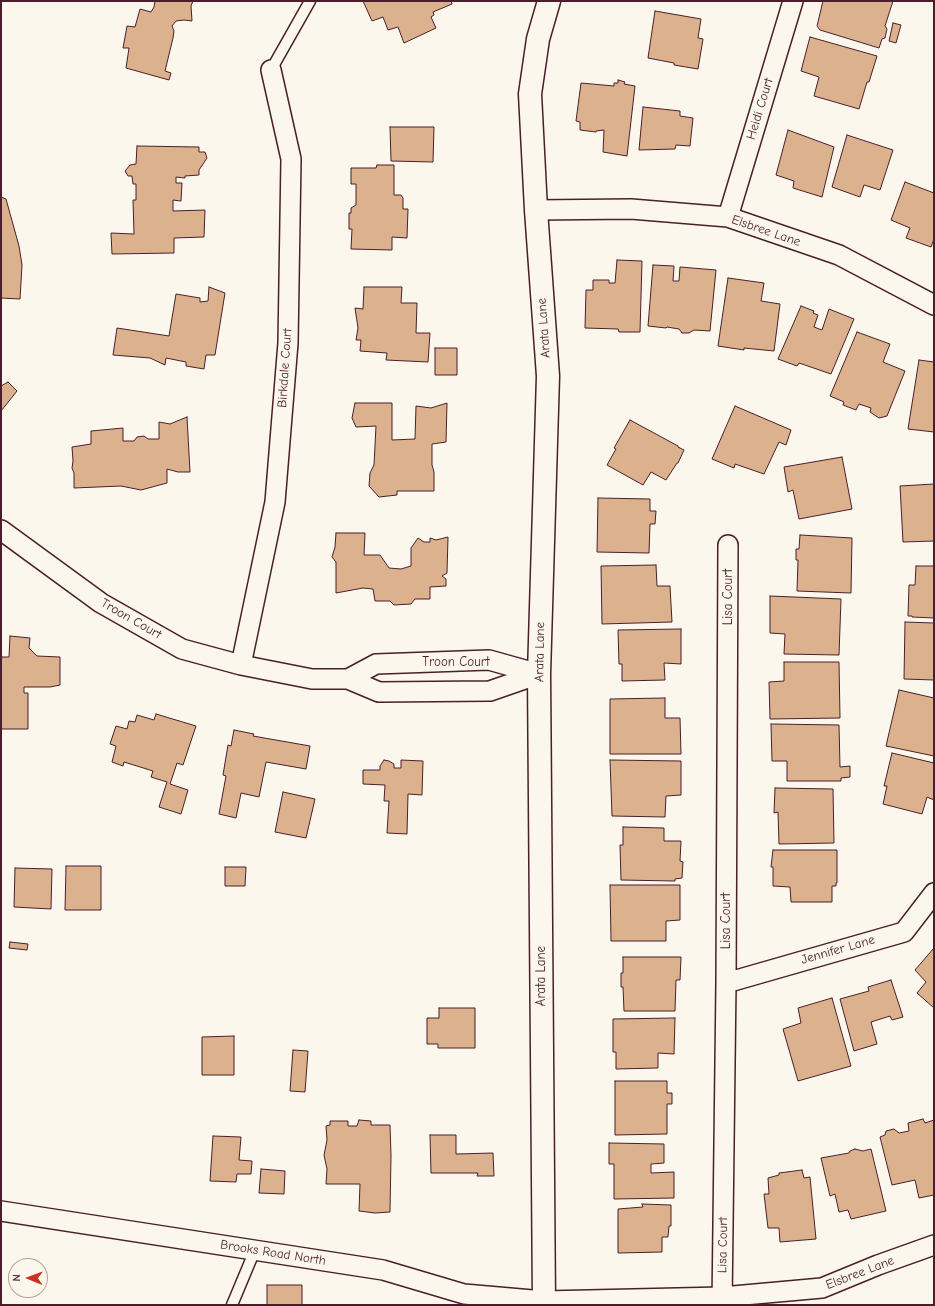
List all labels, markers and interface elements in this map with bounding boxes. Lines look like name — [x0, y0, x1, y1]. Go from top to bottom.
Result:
street label: Heidi Court — [743, 76, 777, 142]
street label: Elsbree Lane — [729, 212, 803, 250]
street label: Arata Lane — [534, 297, 554, 359]
street label: Birkdale Court — [274, 328, 296, 408]
street label: Lisa Court — [720, 569, 736, 625]
street label: Troon Court — [98, 595, 164, 643]
street label: Arata Lane — [532, 622, 548, 682]
street label: Troon Court — [422, 654, 490, 670]
street label: Lisa Court — [718, 893, 734, 949]
street label: Jennifer Lane — [799, 932, 877, 968]
street label: Arata Lane — [533, 946, 549, 1006]
street label: Lisa Court — [715, 1217, 731, 1273]
street label: Brooks Road North — [219, 1237, 327, 1269]
street label: Elsbree Lane — [824, 1253, 896, 1293]
north arrow — [8, 1258, 48, 1298]
text: N — [10, 1274, 23, 1282]

